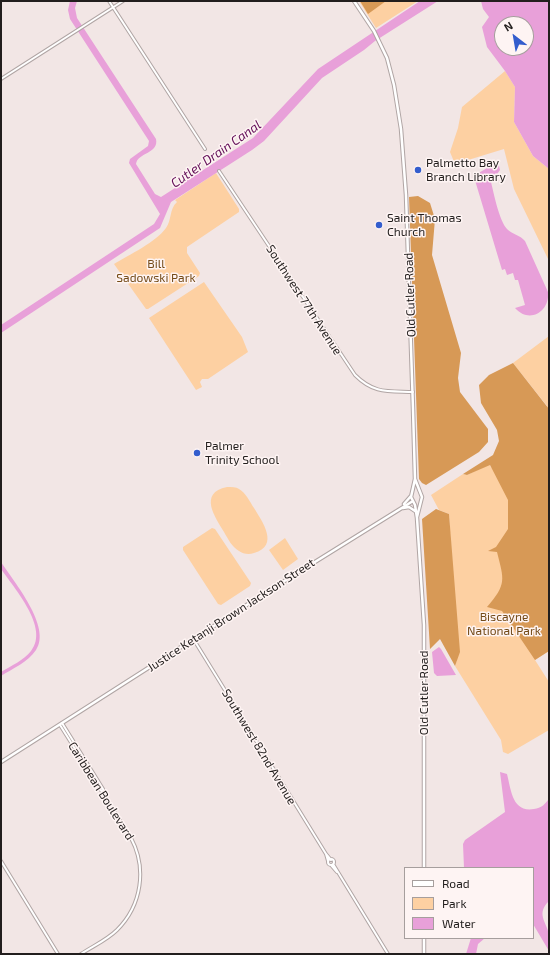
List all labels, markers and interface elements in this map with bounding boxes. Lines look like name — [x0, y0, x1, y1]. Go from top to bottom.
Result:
north arrow — [494, 16, 534, 56]
text: N — [501, 19, 515, 34]
water label: Cutler Drain Canal — [168, 117, 264, 191]
place label: Palmetto Bay Branch Library — [426, 156, 506, 184]
marker: Palmetto Bay Branch Library — [413, 165, 423, 175]
place label: Saint Thomas Church — [387, 211, 461, 239]
marker: Saint Thomas Church — [374, 220, 384, 230]
street label: Southwest 77th Avenue — [263, 242, 345, 358]
street label: Old Cutler Road — [401, 253, 419, 337]
park label: Bill Sadowski Park — [116, 257, 196, 285]
place label: Palmer Trinity School — [205, 439, 279, 467]
marker: Palmer Trinity School — [192, 448, 202, 458]
street label: Justice Ketanji Brown Jackson Street — [145, 555, 317, 675]
park label: Biscayne National Park — [467, 610, 541, 638]
street label: Old Cutler Road — [417, 651, 431, 735]
street label: Southwest 82nd Avenue — [219, 687, 299, 807]
street label: Caribbean Boulevard — [65, 739, 137, 843]
legend — [404, 867, 534, 939]
text: Road — [442, 876, 470, 890]
text: Park — [442, 896, 467, 910]
text: Water — [442, 916, 476, 930]

